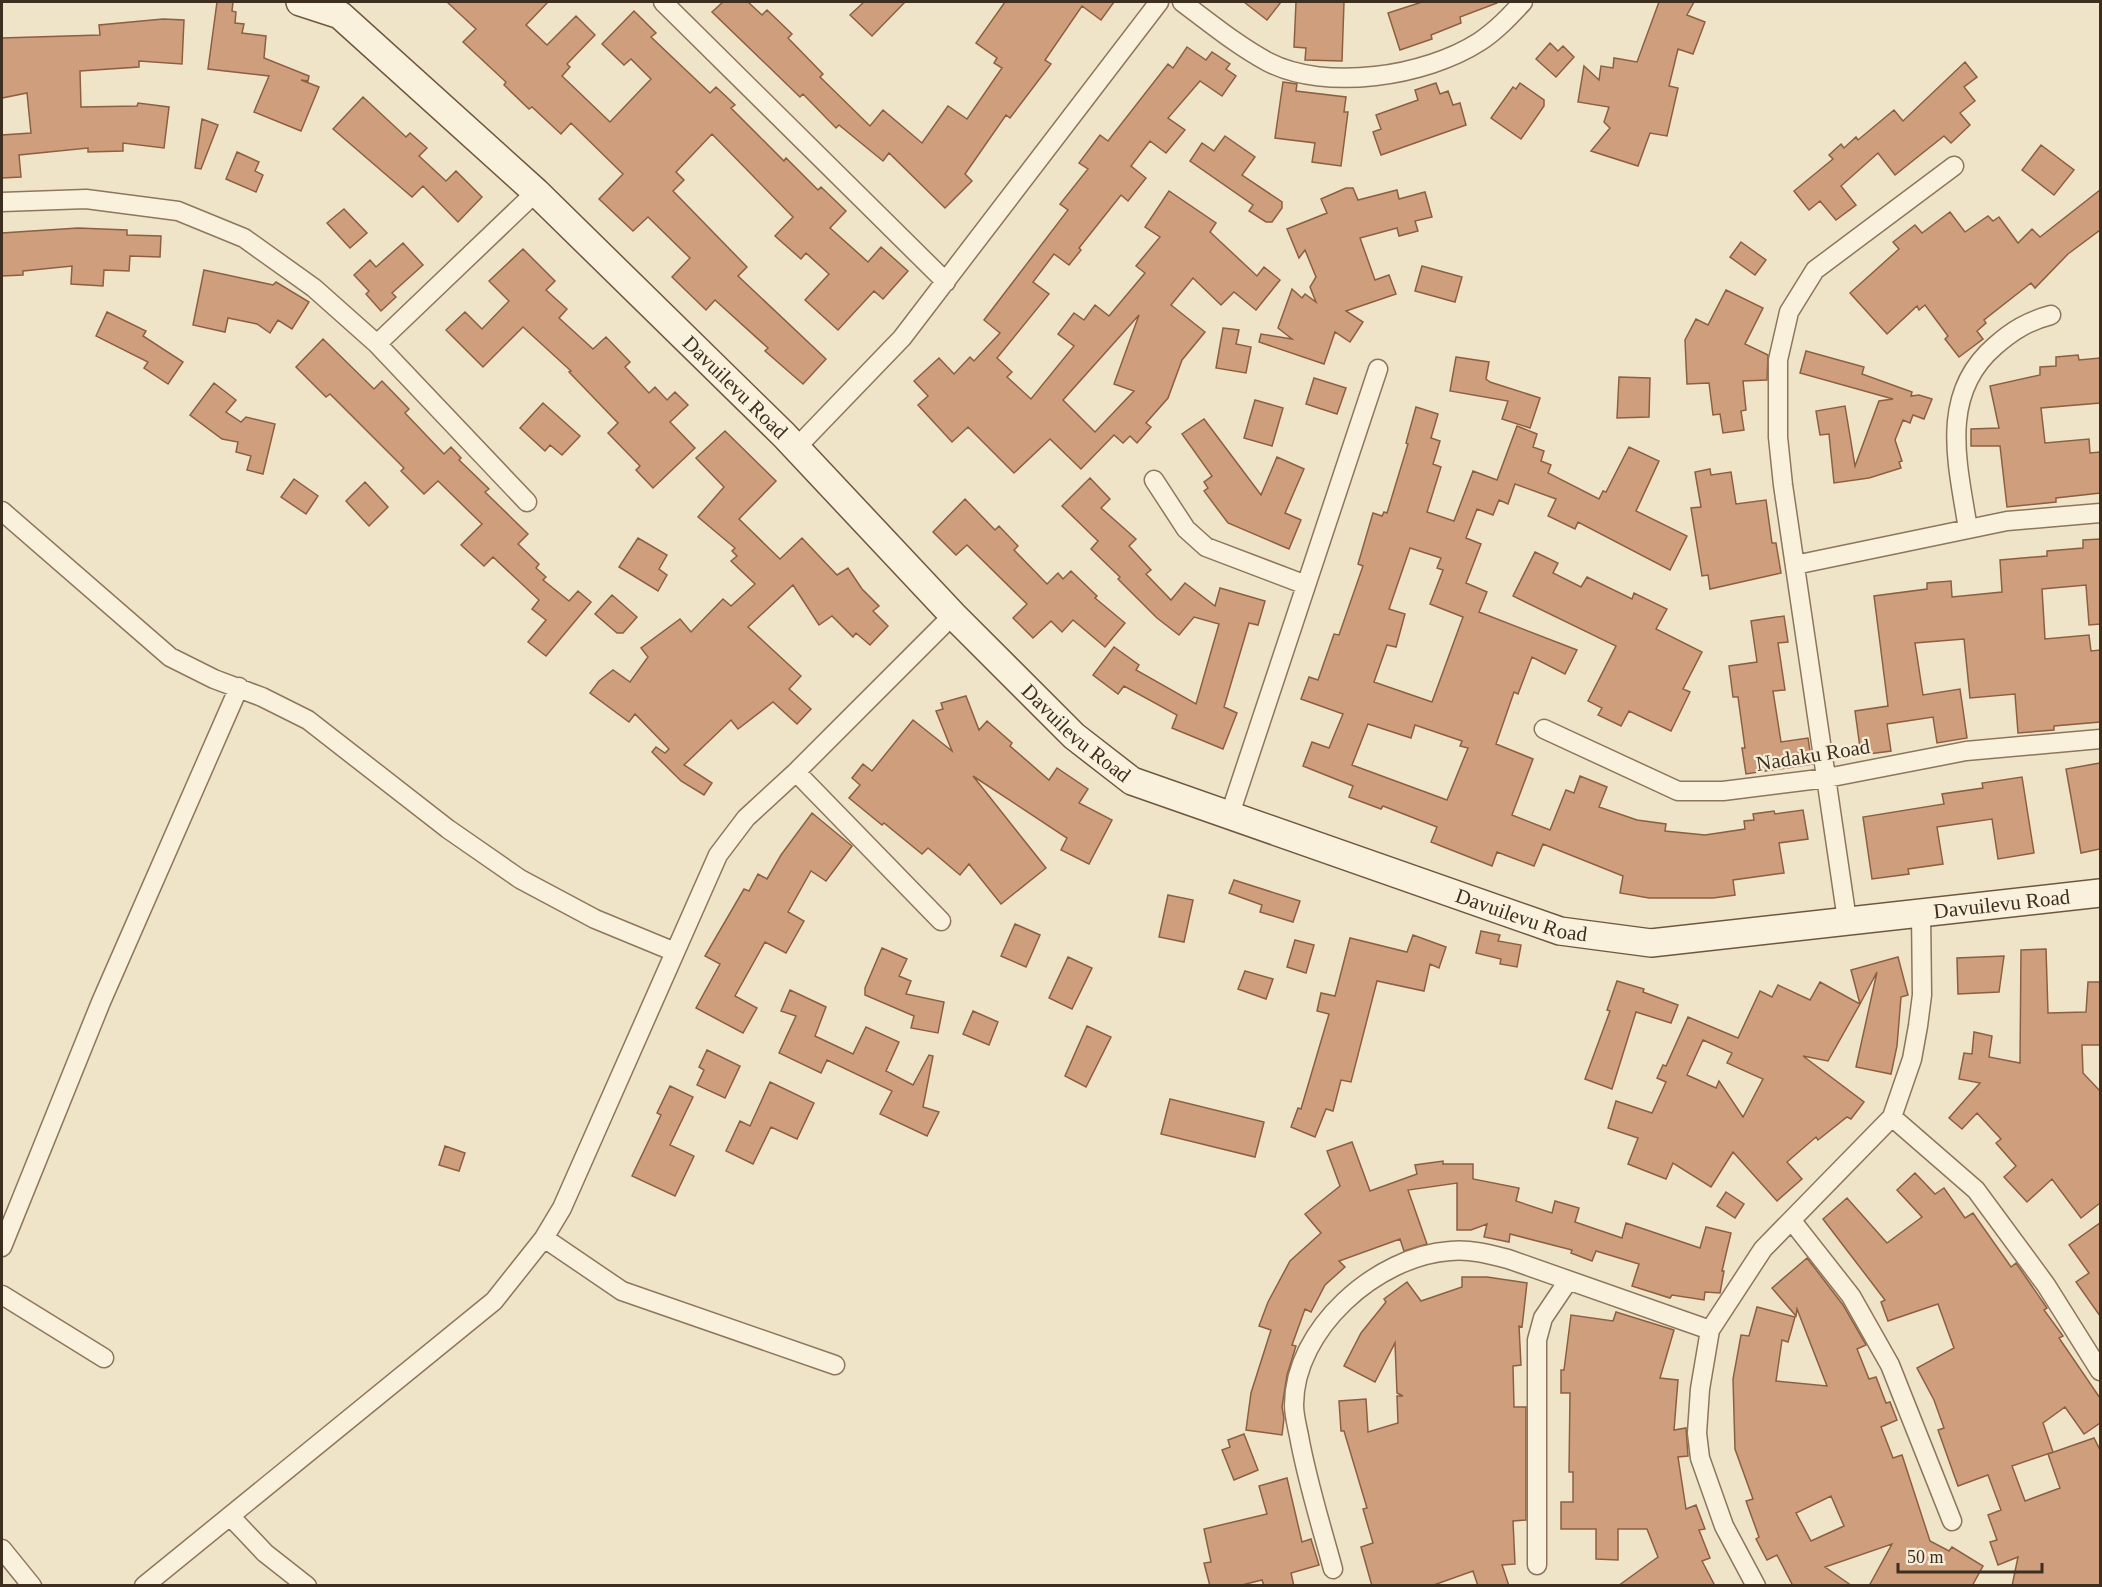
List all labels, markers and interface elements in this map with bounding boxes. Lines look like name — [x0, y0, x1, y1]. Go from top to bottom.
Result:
street label: Davuilevu Road — [678, 331, 793, 444]
street label: Davuilevu Road — [1017, 679, 1136, 788]
street label: Nadaku Road — [1754, 734, 1872, 776]
street label: Davuilevu Road — [1452, 883, 1589, 947]
street label: Davuilevu Road — [1932, 884, 2072, 923]
scale bar — [1898, 1536, 2042, 1574]
text: 50 m — [1907, 1547, 1944, 1567]

